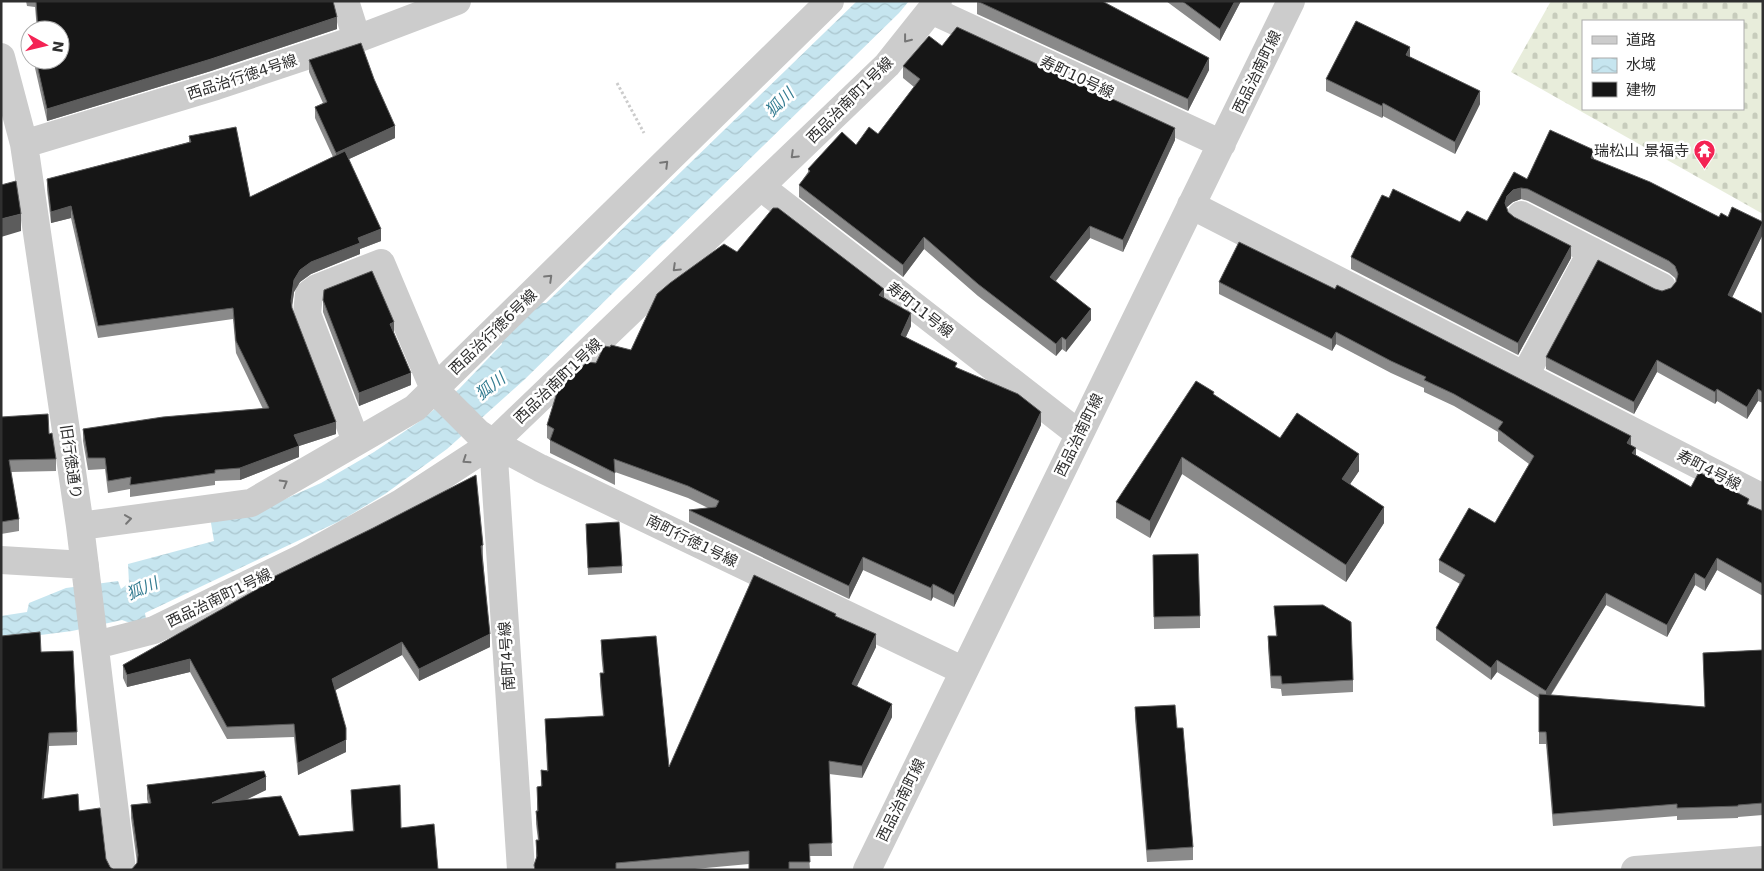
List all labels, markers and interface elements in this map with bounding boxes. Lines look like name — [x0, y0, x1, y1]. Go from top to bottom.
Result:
north arrow — [20, 20, 70, 70]
legend — [1582, 20, 1744, 110]
street label: 西品治南町線 — [1229, 28, 1285, 116]
text: 道路 — [1626, 31, 1656, 49]
one-way arrow — [904, 34, 913, 43]
text: N — [49, 40, 67, 54]
street label: 西品治行徳4号線 — [185, 51, 299, 103]
street label: 寿町10号線 — [1037, 52, 1117, 102]
street label: 西品治南町1号線 — [803, 53, 897, 147]
text: 水域 — [1626, 56, 1656, 74]
text: 建物 — [1626, 81, 1656, 99]
water label: 狐川 — [761, 83, 799, 120]
temple icon: 瑞松山 景福寺 — [1693, 139, 1717, 170]
place label: 瑞松山 景福寺 — [1594, 142, 1689, 160]
one-way arrow — [791, 149, 800, 158]
one-way arrow — [659, 161, 668, 170]
one-way arrow — [673, 262, 682, 271]
one-way arrow — [543, 275, 552, 284]
street label: 寿町11号線 — [883, 279, 957, 341]
street label: 西品治行徳6号線 — [446, 286, 540, 378]
street label: 西品治南町1号線 — [511, 335, 605, 427]
water label: 狐川 — [472, 368, 510, 404]
street label: 西品治南町線 — [1051, 391, 1107, 479]
street label: 旧行徳通り — [57, 424, 85, 500]
street label: 寿町4号線 — [1674, 446, 1744, 494]
one-way arrow — [463, 454, 472, 463]
one-way arrow — [279, 480, 288, 490]
street label: 南町行徳1号線 — [643, 511, 741, 571]
one-way arrow — [125, 514, 133, 525]
street label: 西品治南町1号線 — [164, 565, 274, 631]
water label: 狐川 — [124, 573, 162, 603]
street label: 南町4号線 — [496, 621, 518, 691]
street label: 西品治南町線 — [873, 756, 929, 844]

